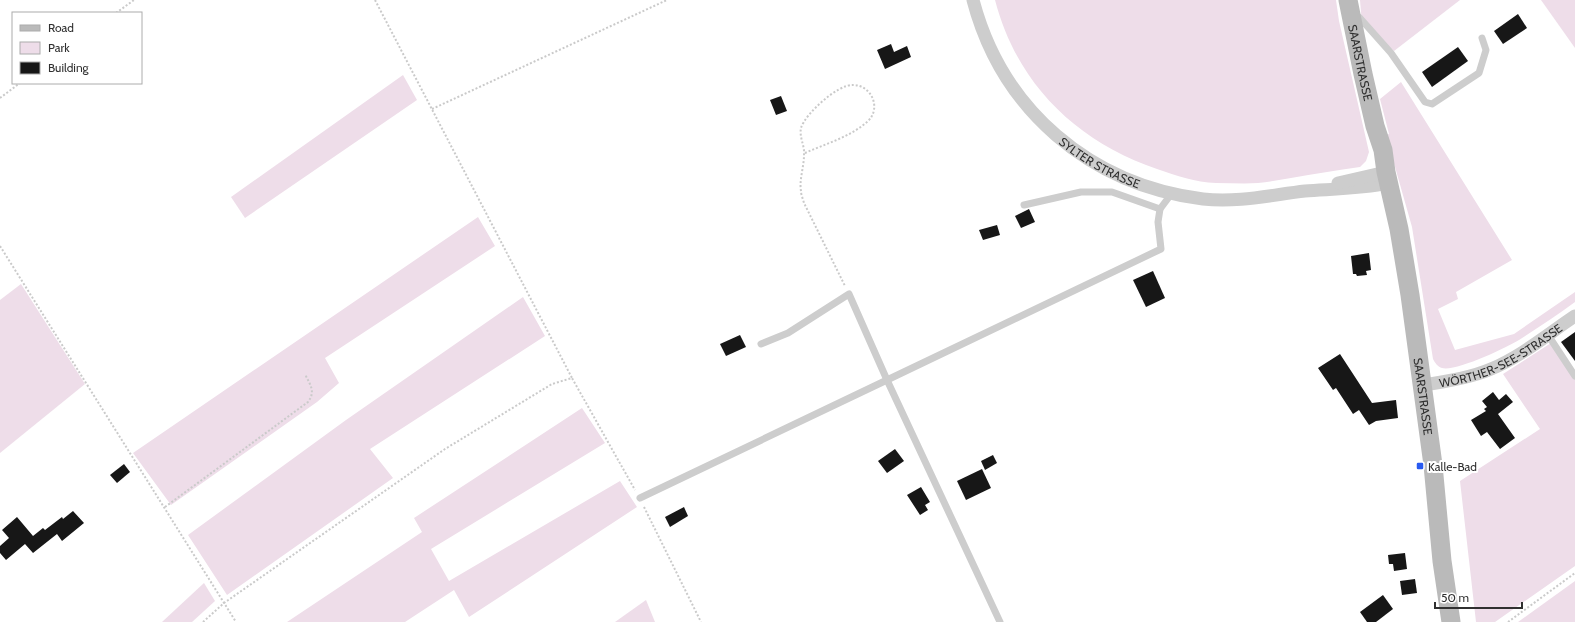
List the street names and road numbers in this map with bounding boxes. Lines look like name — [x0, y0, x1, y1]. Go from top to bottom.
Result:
street label: SAARSTRASSE — [1346, 23, 1377, 103]
street label: SYLTER STRASSE — [1056, 134, 1143, 191]
street label: WÖRTHER-SEE-STRASSE — [1438, 320, 1565, 390]
street label: SAARSTRASSE — [1411, 357, 1436, 436]

